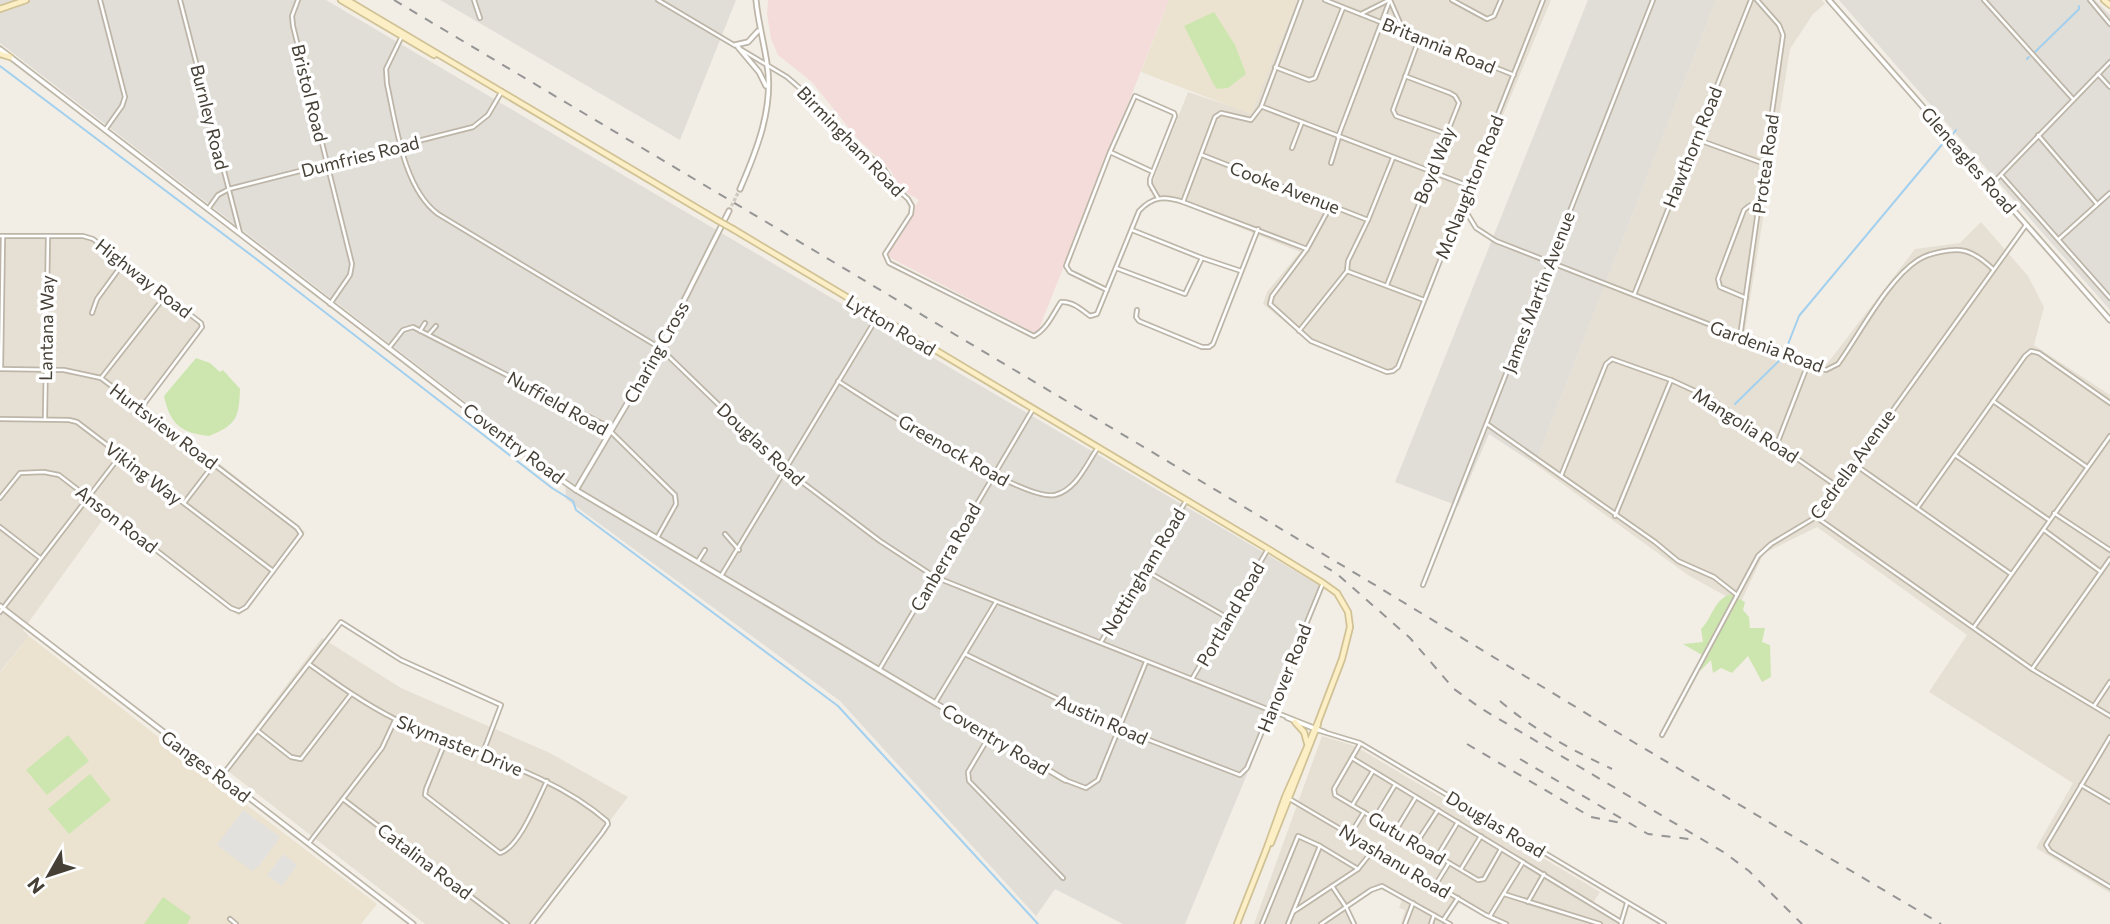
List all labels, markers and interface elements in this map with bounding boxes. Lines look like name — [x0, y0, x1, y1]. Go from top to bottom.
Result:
street label: Britannia Road — [1379, 12, 1499, 78]
street label: Bristol Road — [287, 42, 333, 144]
street label: Burnley Road — [186, 62, 234, 172]
street label: Birmingham Road — [793, 81, 909, 201]
street label: Hawthorn Road — [1658, 83, 1726, 211]
street label: Gleneagles Road — [1917, 102, 2021, 218]
street label: McNaughton Road — [1430, 112, 1508, 262]
street label: Protea Road — [1747, 113, 1783, 215]
street label: Boyd Way — [1409, 123, 1459, 207]
street label: Dumfries Road — [299, 131, 421, 181]
street label: Cooke Avenue — [1227, 156, 1343, 218]
street label: James Martin Avenue — [1497, 208, 1579, 376]
street label: Highway Road — [91, 234, 197, 322]
street label: Lantana Way — [34, 275, 58, 381]
street label: Lytton Road — [842, 290, 940, 360]
street label: Charing Cross — [619, 297, 693, 407]
street label: Gardenia Road — [1707, 315, 1827, 377]
street label: Nuffield Road — [504, 366, 612, 440]
street label: Hurtsview Road — [106, 378, 222, 474]
street label: Mangolia Road — [1689, 383, 1803, 467]
street label: Coventry Road — [459, 398, 569, 488]
street label: Douglas Road — [713, 398, 809, 490]
street label: Cedrella Avenue — [1805, 405, 1899, 523]
street label: Greenock Road — [895, 409, 1013, 491]
street label: Viking Way — [101, 437, 187, 509]
street label: Anson Road — [72, 480, 162, 558]
street label: Canberra Road — [905, 499, 985, 615]
street label: Nottingham Road — [1096, 504, 1190, 640]
street label: Portland Road — [1191, 558, 1269, 670]
street label: Hanover Road — [1252, 621, 1316, 735]
street label: Austin Road — [1053, 689, 1151, 749]
street label: Coventry Road — [939, 698, 1053, 780]
street label: Skymaster Drive — [394, 710, 526, 780]
street label: Ganges Road — [157, 725, 255, 807]
street label: Douglas Road — [1443, 786, 1549, 862]
street label: Gutu Road — [1364, 806, 1450, 870]
street label: Catalina Road — [373, 818, 477, 904]
street label: Nyashanu Road — [1335, 819, 1455, 903]
north arrow — [14, 840, 84, 910]
text: N — [22, 873, 49, 899]

